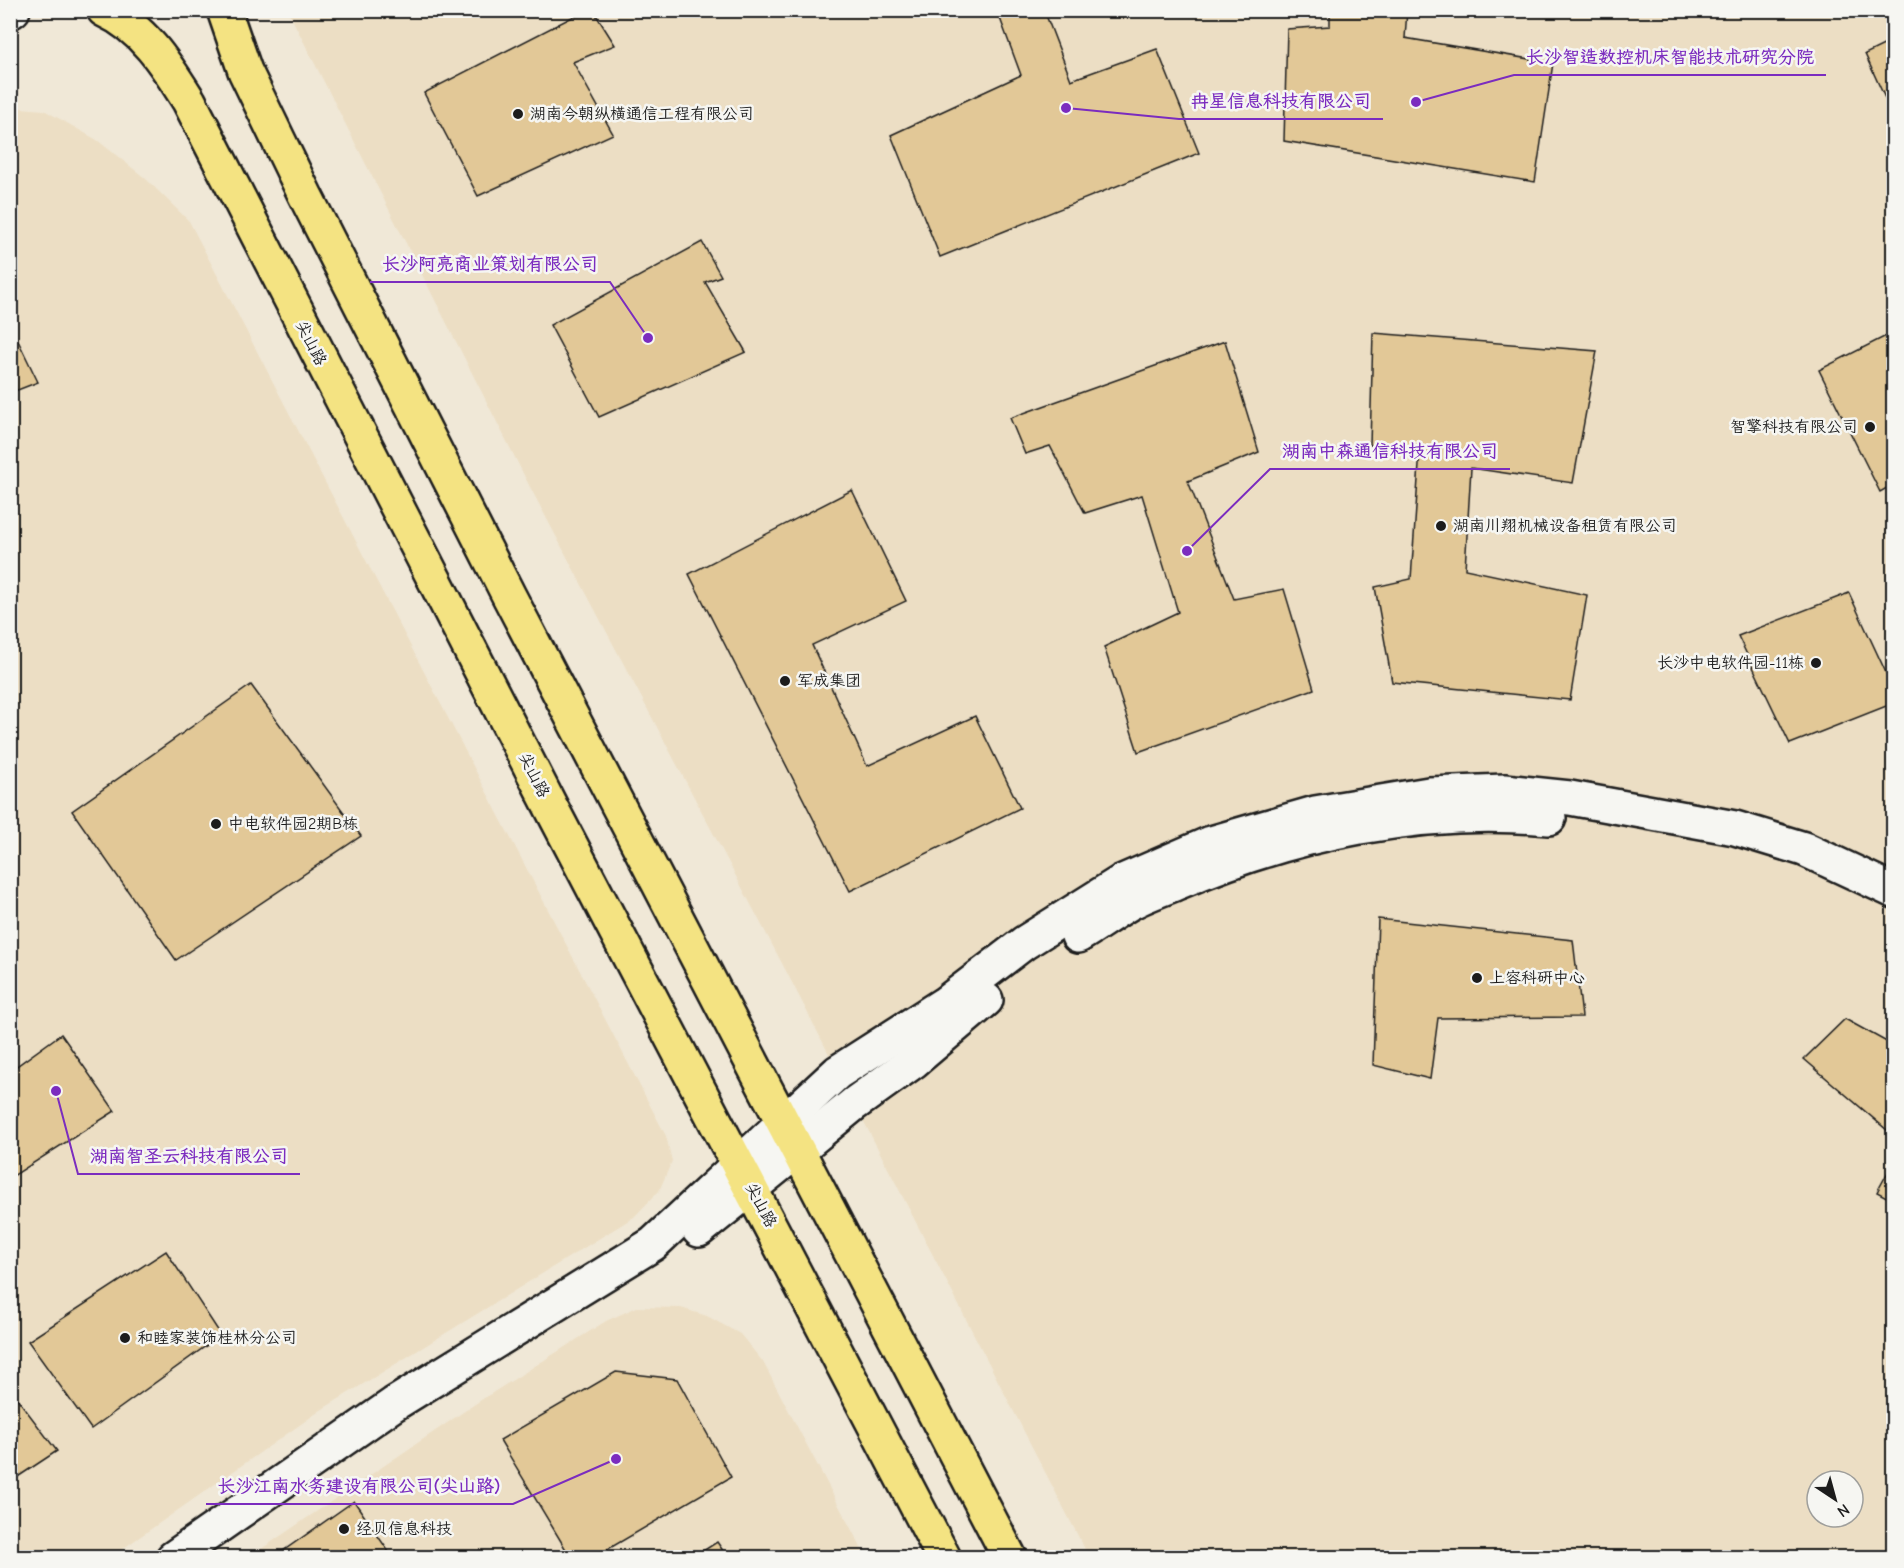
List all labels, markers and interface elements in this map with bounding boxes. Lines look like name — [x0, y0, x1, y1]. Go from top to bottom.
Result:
callout: 长沙智造数控机床智能技术研究分院 — [1514, 39, 1826, 75]
text: 长沙智造数控机床智能技术研究分院 — [1526, 47, 1814, 68]
callout: 冉星信息科技有限公司 — [1179, 83, 1383, 119]
text: 冉星信息科技有限公司 — [1191, 91, 1371, 112]
place label: 湖南今朝纵横通信工程有限公司 — [530, 105, 754, 123]
marker: 湖南今朝纵横通信工程有限公司 — [511, 107, 525, 121]
callout: 长沙阿亮商业策划有限公司 — [370, 246, 610, 282]
text: 长沙阿亮商业策划有限公司 — [382, 254, 598, 275]
street label: 尖山路 — [292, 318, 330, 368]
place label: 智擎科技有限公司 — [1730, 418, 1858, 436]
marker: 智擎科技有限公司 — [1863, 420, 1877, 434]
callout: 湖南中森通信科技有限公司 — [1270, 433, 1510, 469]
text: 湖南中森通信科技有限公司 — [1282, 441, 1498, 462]
place label: 湖南川翔机械设备租赁有限公司 — [1453, 517, 1677, 535]
marker: 湖南川翔机械设备租赁有限公司 — [1434, 519, 1448, 533]
place label: 长沙中电软件园-11栋 — [1657, 654, 1804, 672]
marker: 长沙中电软件园-11栋 — [1809, 656, 1823, 670]
place label: 军成集团 — [797, 672, 861, 690]
marker: 军成集团 — [778, 674, 792, 688]
street label: 尖山路 — [515, 750, 553, 800]
place label: 中电软件园2期B栋 — [228, 815, 358, 833]
marker: 中电软件园2期B栋 — [209, 817, 223, 831]
place label: 上容科研中心 — [1489, 969, 1585, 987]
marker: 上容科研中心 — [1470, 971, 1484, 985]
callout: 湖南智圣云科技有限公司 — [78, 1138, 300, 1174]
text: 湖南智圣云科技有限公司 — [90, 1146, 288, 1167]
street label: 尖山路 — [742, 1180, 780, 1230]
place label: 和睦家装饰桂林分公司 — [137, 1329, 297, 1347]
marker: 和睦家装饰桂林分公司 — [118, 1331, 132, 1345]
callout: 长沙江南水务建设有限公司(尖山路) — [206, 1468, 513, 1504]
north arrow — [1805, 1469, 1865, 1529]
text: 长沙江南水务建设有限公司(尖山路) — [218, 1476, 500, 1497]
text: N — [1834, 1500, 1853, 1521]
place label: 经贝信息科技 — [356, 1520, 452, 1538]
marker: 经贝信息科技 — [337, 1522, 351, 1536]

